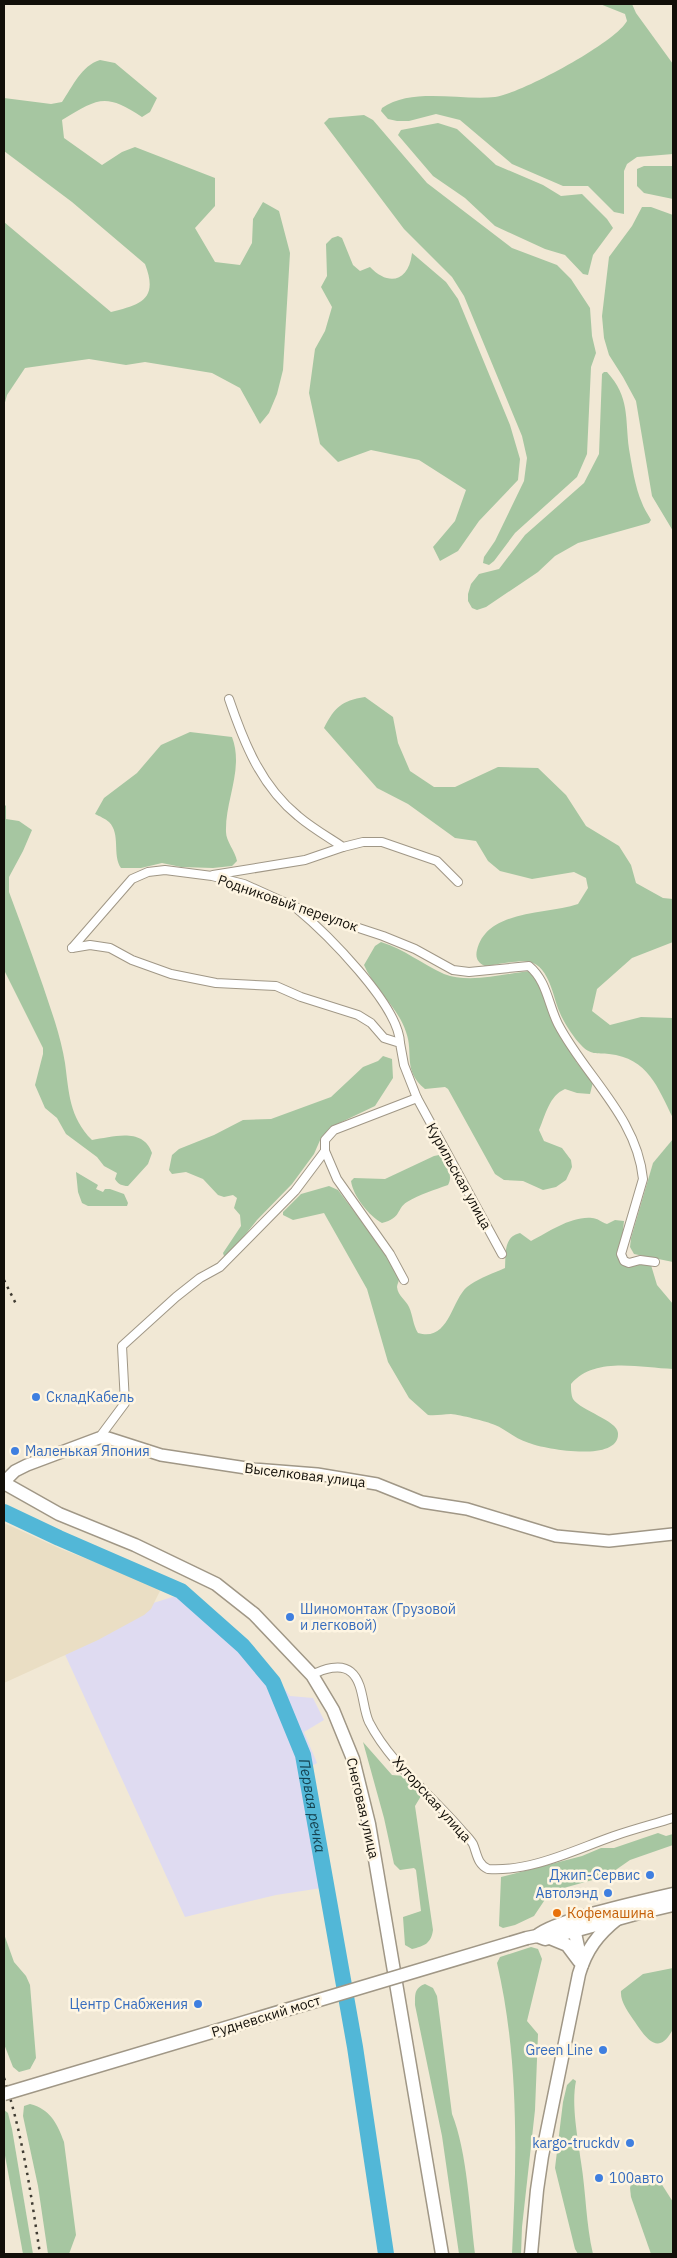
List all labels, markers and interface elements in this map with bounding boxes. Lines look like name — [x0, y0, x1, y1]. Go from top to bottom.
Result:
street label: Родниковый переулок — [215, 871, 361, 936]
street label: Курильская улица — [422, 1120, 496, 1233]
place label: СкладКабель — [46, 1388, 134, 1406]
marker: СкладКабель — [30, 1391, 42, 1403]
place label: Маленькая Япония — [25, 1442, 150, 1460]
marker: Маленькая Япония — [9, 1445, 21, 1457]
street label: Выселковая улица — [243, 1459, 367, 1491]
place label: Шиномонтаж (Грузовой и легковой) — [300, 1600, 456, 1634]
marker: Шиномонтаж (Грузовой и легковой) — [284, 1611, 296, 1623]
street label: Хуторская улица — [389, 1752, 476, 1846]
street label: Снеговая улица — [343, 1756, 383, 1861]
water label: Первая речка — [295, 1757, 330, 1854]
place label: Джип-Сервис — [549, 1866, 640, 1884]
marker: Джип-Сервис — [644, 1869, 656, 1881]
place label: Автолэнд — [536, 1884, 598, 1902]
marker: Автолэнд — [602, 1887, 614, 1899]
place label: Кофемашина — [567, 1904, 655, 1922]
marker: Кофемашина — [551, 1907, 563, 1919]
street label: Рудневский мост — [209, 1991, 323, 2041]
place label: Центр Снабжения — [70, 1995, 188, 2013]
marker: Центр Снабжения — [192, 1998, 204, 2010]
place label: Green Line — [525, 2041, 593, 2059]
marker: Green Line — [597, 2044, 609, 2056]
place label: kargo-truckdv — [532, 2134, 620, 2152]
marker: kargo-truckdv — [624, 2137, 636, 2149]
place label: 100авто — [609, 2169, 664, 2187]
marker: 100авто — [593, 2172, 605, 2184]

